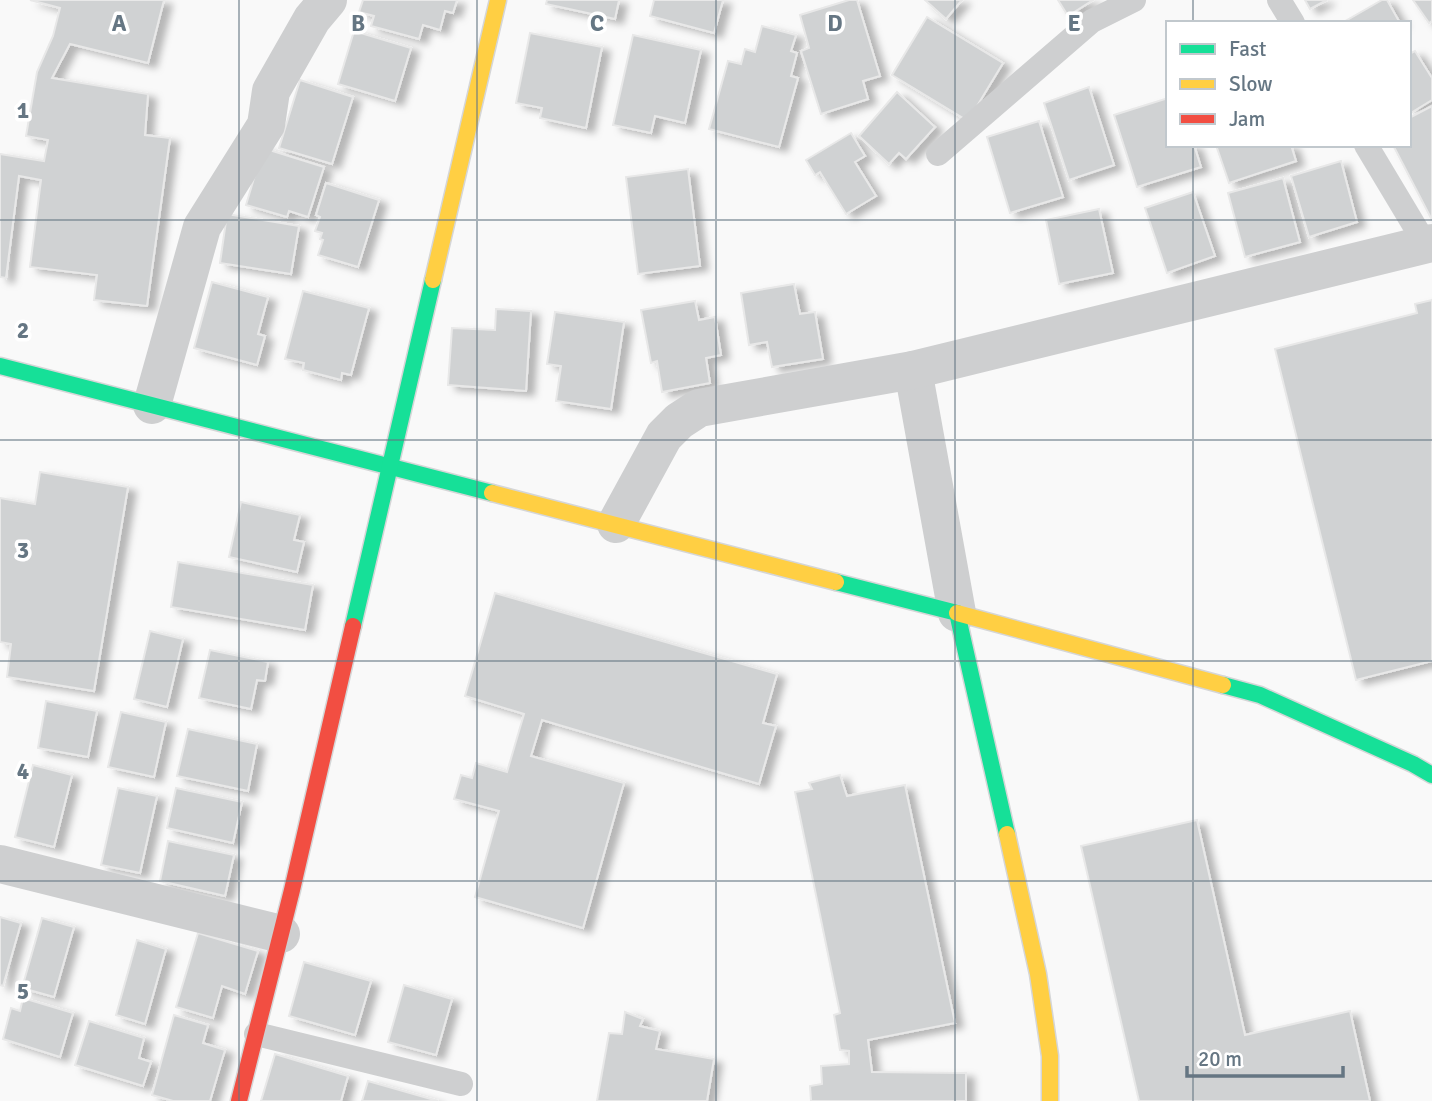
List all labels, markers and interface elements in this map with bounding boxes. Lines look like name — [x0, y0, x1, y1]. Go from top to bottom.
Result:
text: A — [112, 9, 127, 38]
text: B — [351, 9, 365, 38]
text: C — [590, 9, 604, 38]
text: D — [827, 9, 843, 38]
text: E — [1067, 9, 1081, 38]
legend — [1166, 21, 1411, 147]
text: Fast — [1229, 36, 1266, 62]
text: Slow — [1229, 71, 1273, 97]
text: 1 — [17, 96, 29, 125]
text: Jam — [1229, 106, 1265, 132]
text: 2 — [17, 316, 29, 345]
text: 3 — [17, 536, 29, 565]
text: 4 — [17, 757, 29, 786]
text: 5 — [17, 977, 29, 1006]
scale bar — [1187, 1034, 1343, 1078]
text: 20 m — [1198, 1046, 1242, 1072]

